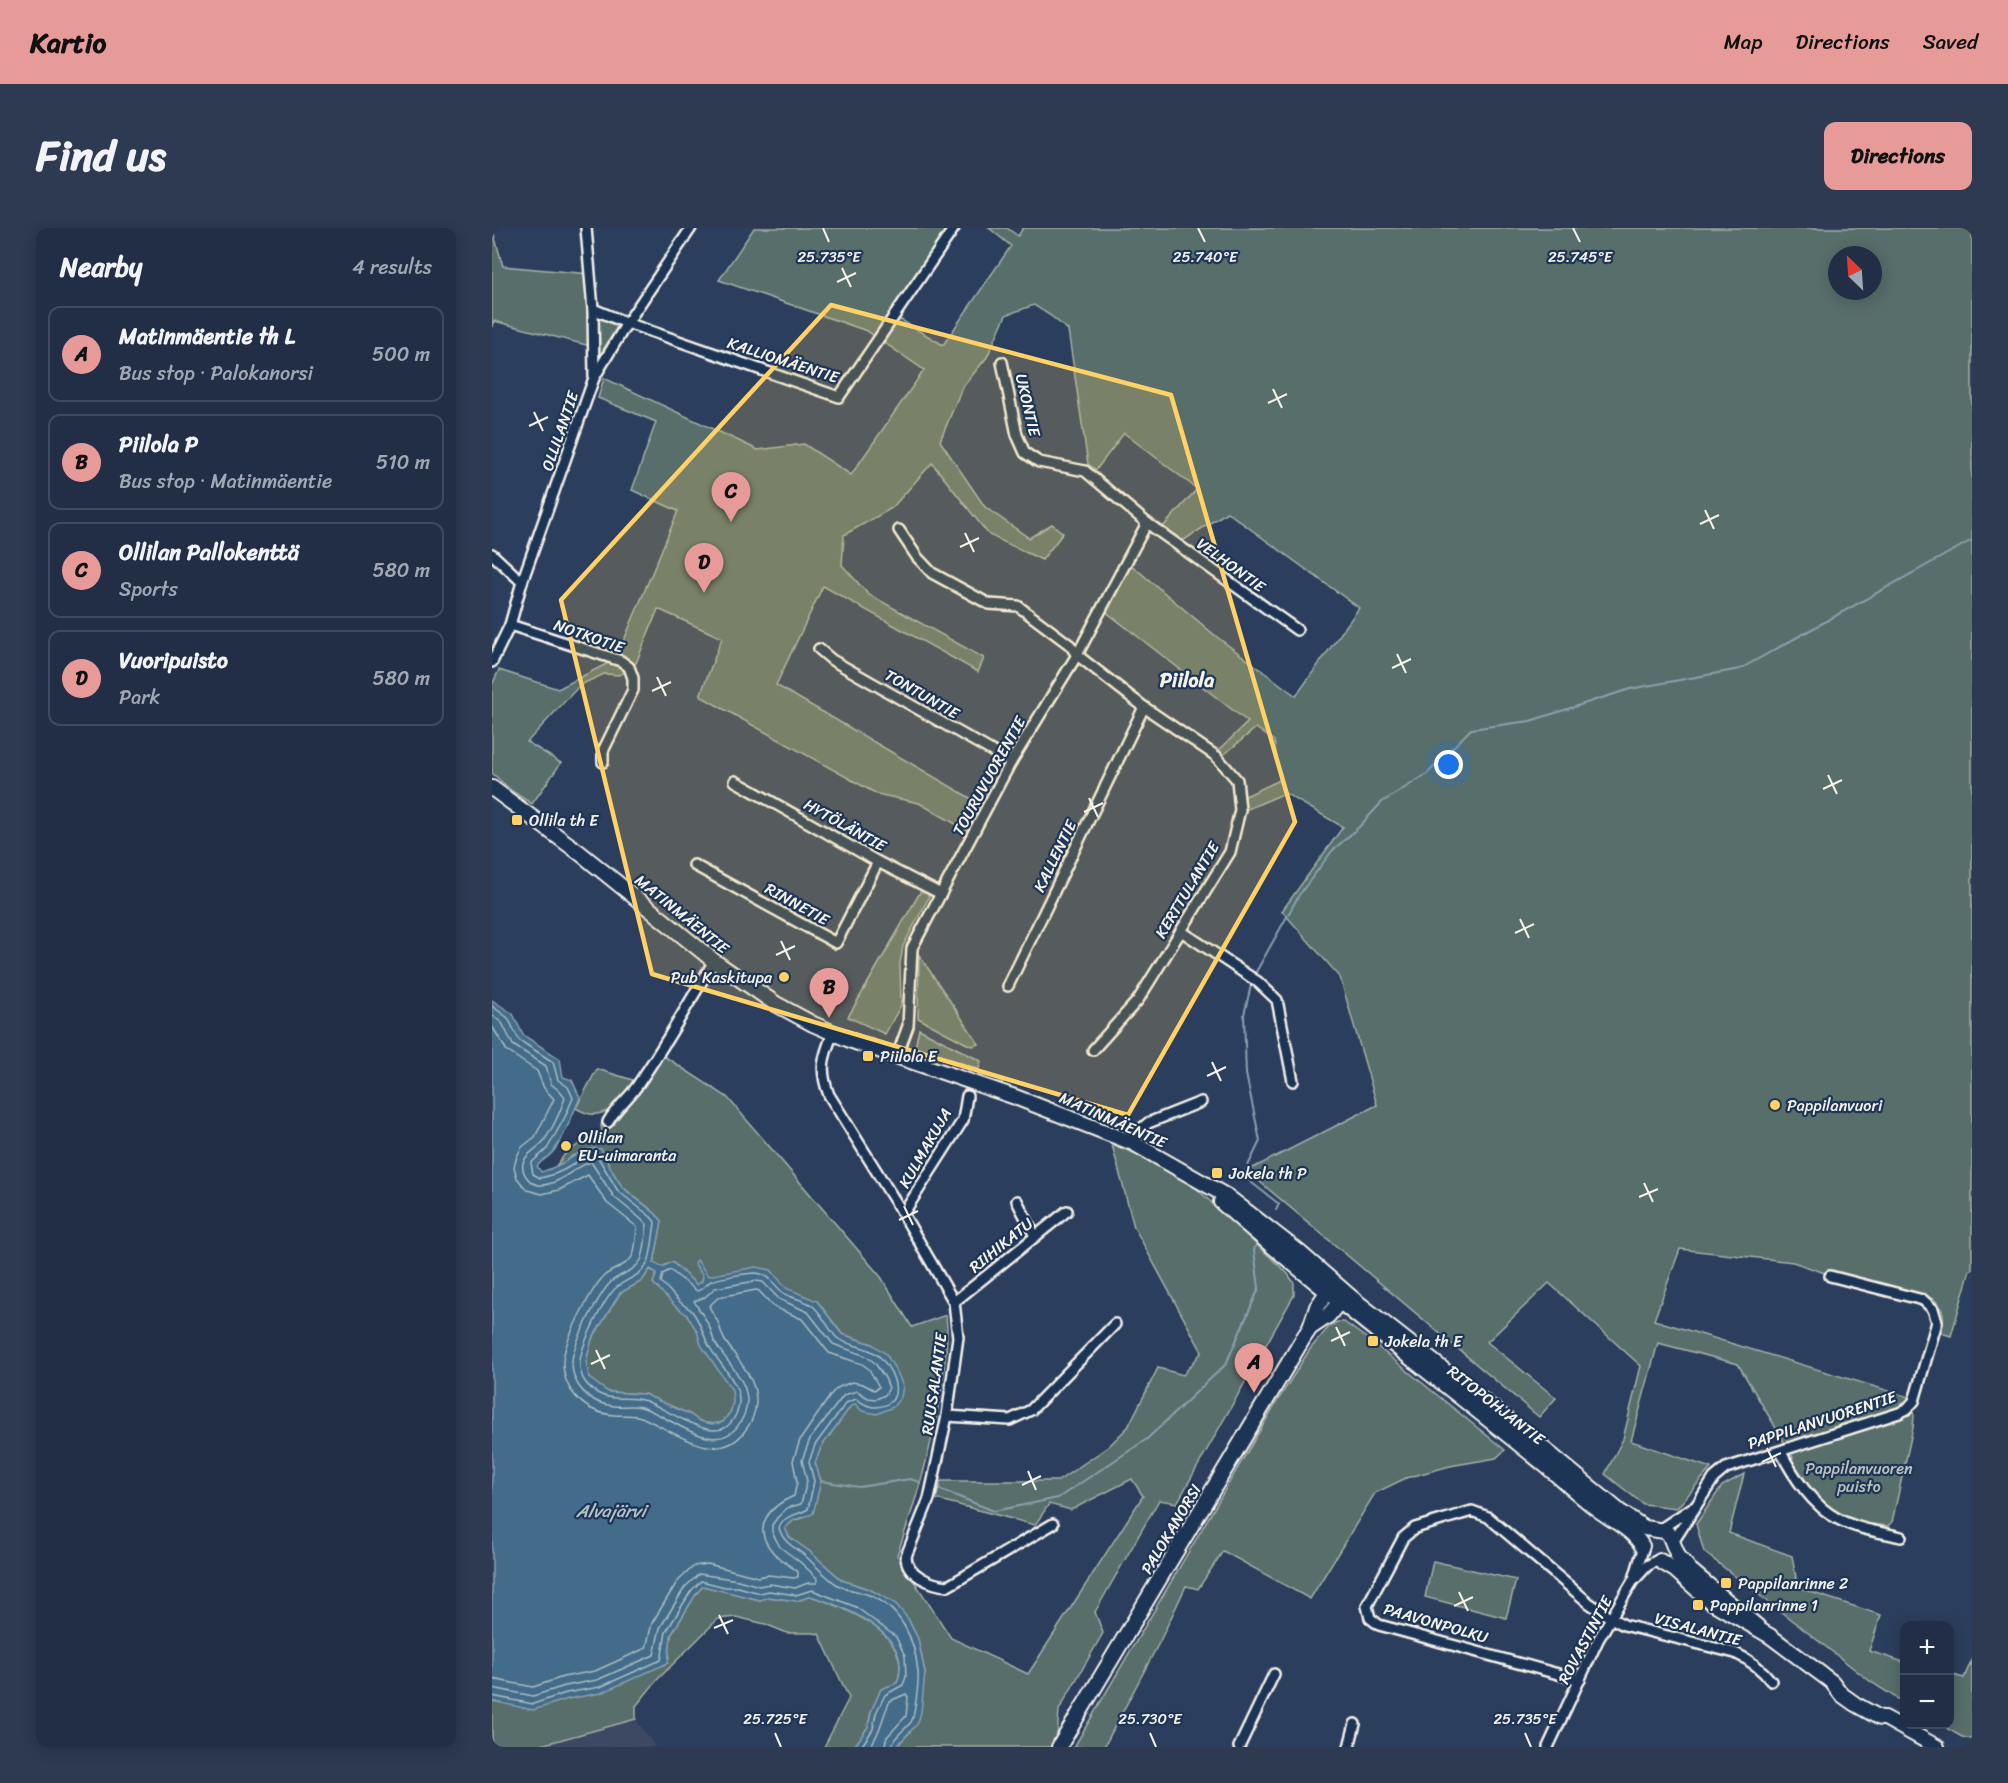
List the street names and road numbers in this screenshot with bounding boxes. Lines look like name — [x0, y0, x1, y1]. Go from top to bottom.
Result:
street label: KALLIOMÄENTIE — [723, 328, 844, 392]
street label: UKONTIE — [1007, 371, 1050, 440]
street label: OLLILANTIE — [533, 386, 588, 475]
street label: VELHONTIE — [1190, 530, 1273, 601]
street label: NOTKOTIE — [550, 610, 629, 662]
street label: TONTUNTIE — [879, 661, 966, 728]
street label: TOURUVUORENTIE — [944, 710, 1034, 841]
street label: HYTÖLÄNTIE — [798, 790, 893, 860]
street label: KALLENTIE — [1025, 814, 1085, 897]
street label: KERTTULANTIE — [1147, 835, 1228, 944]
street label: MATINMÄENTIE — [628, 867, 737, 962]
street label: RINNETIE — [759, 874, 836, 934]
street label: MATINMÄENTIE — [1055, 1083, 1172, 1157]
street label: KULMAKUJA — [890, 1102, 960, 1194]
street label: RIIHIKATU — [962, 1209, 1040, 1280]
street label: RUUSALANTIE — [913, 1330, 956, 1437]
street label: RITOPOHJANTIE — [1441, 1357, 1552, 1453]
street label: PAPPILANVUORENTIE — [1744, 1382, 1901, 1458]
street label: PALOKANORSI — [1133, 1478, 1210, 1580]
street label: ROVASTINTIE — [1549, 1589, 1621, 1690]
street label: PAAVONPOLKU — [1380, 1594, 1492, 1652]
street label: VISALANTIE — [1651, 1603, 1746, 1655]

